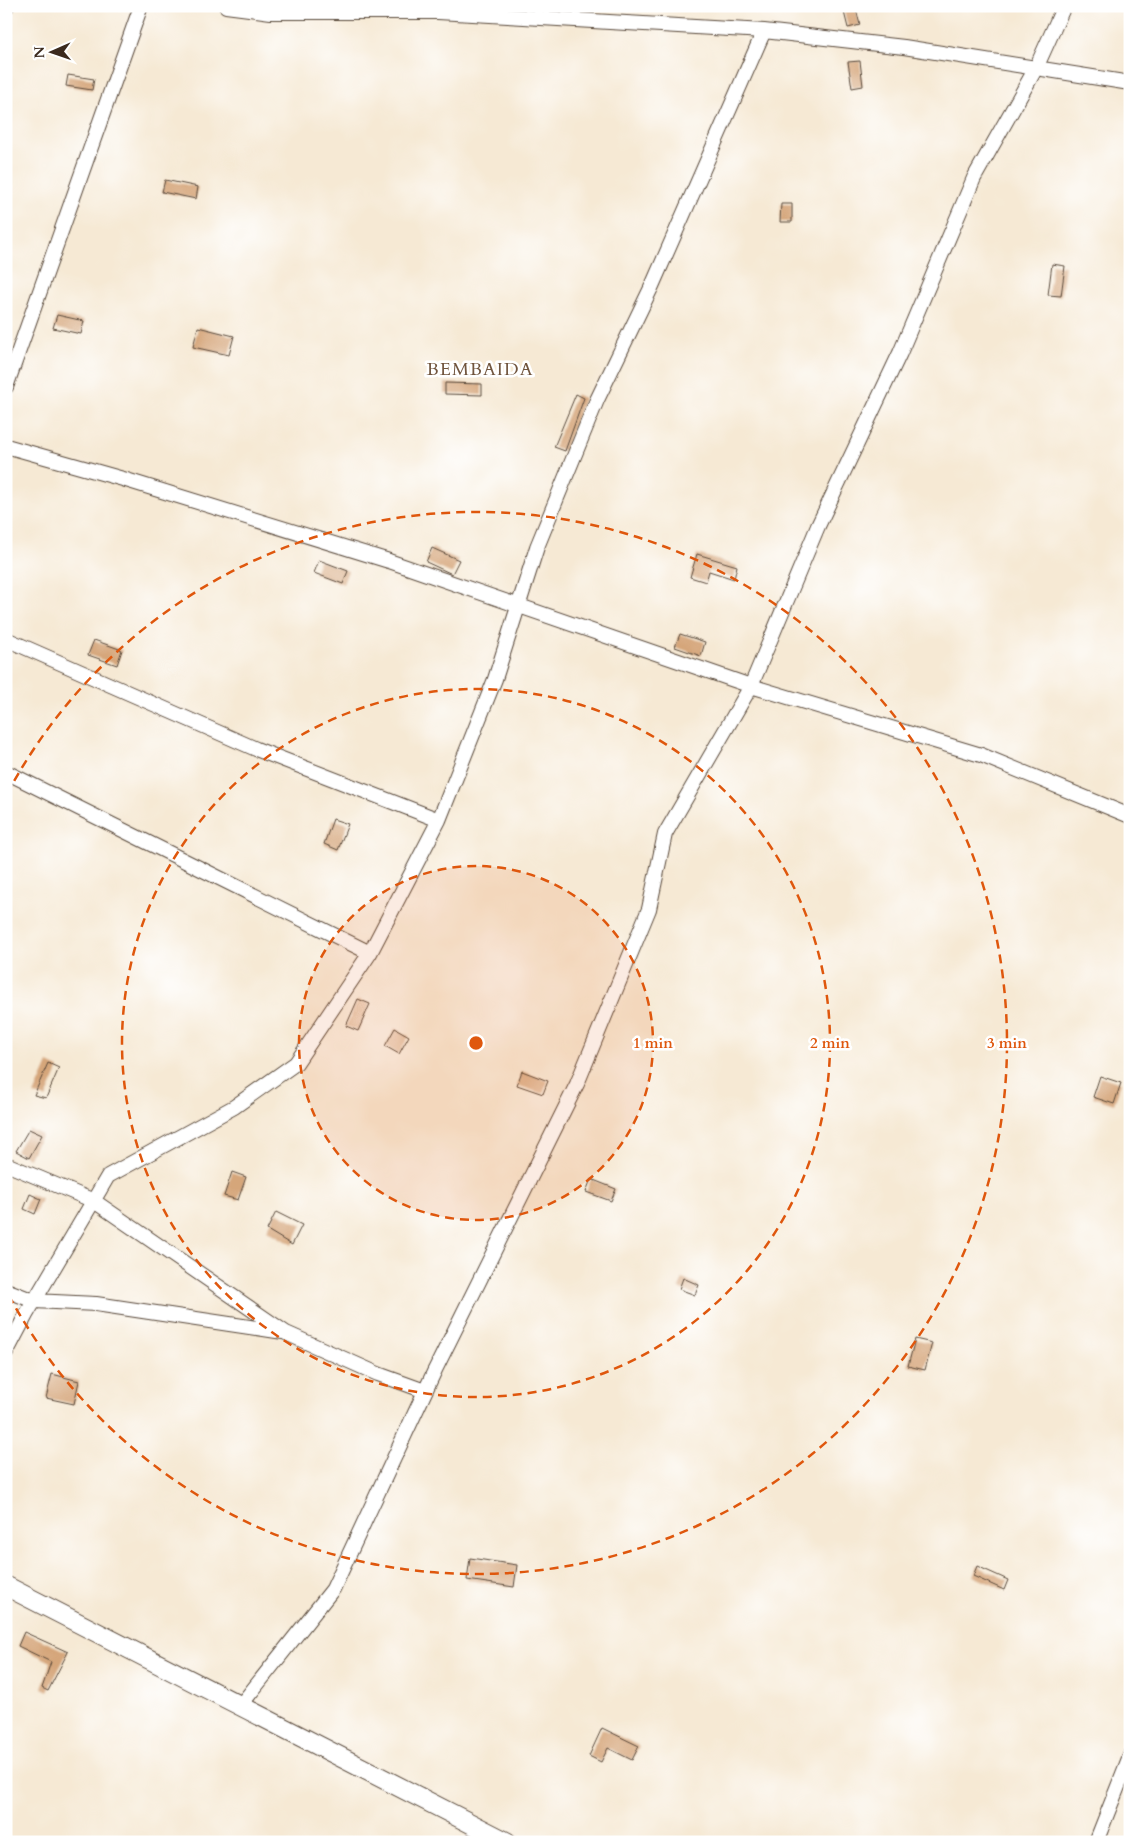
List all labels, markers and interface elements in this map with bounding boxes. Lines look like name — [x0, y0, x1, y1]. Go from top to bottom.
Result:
north arrow — [28, 28, 78, 78]
text: N — [30, 46, 49, 59]
district label: BEMBAIDA — [427, 357, 533, 382]
text: 1 min — [633, 1033, 673, 1053]
text: 2 min — [810, 1033, 850, 1053]
text: 3 min — [987, 1033, 1027, 1053]
centre of rings — [467, 1034, 485, 1052]

